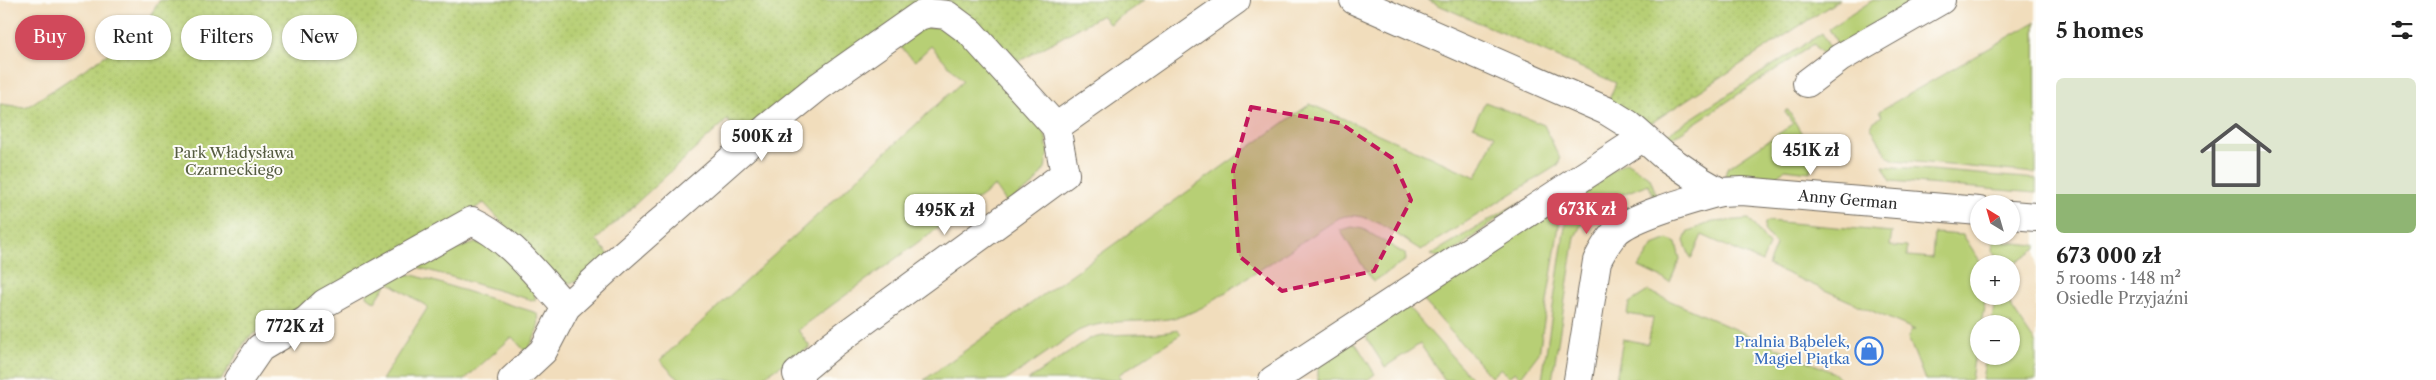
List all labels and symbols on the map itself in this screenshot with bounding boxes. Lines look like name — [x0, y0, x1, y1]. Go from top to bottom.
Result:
pin: 500K zł — [716, 120, 808, 162]
pin: 451K zł — [1765, 134, 1857, 176]
park label: Park Władysława Czarneckiego — [174, 143, 294, 179]
street label: Anny German — [1797, 186, 1899, 213]
pin: 673K zł — [1541, 192, 1633, 235]
pin: 495K zł — [899, 194, 991, 236]
north arrow — [1970, 195, 2020, 245]
pin: 772K zł — [249, 310, 341, 352]
place label: Pralnia Bąbelek, Magiel Piątka — [1734, 332, 1850, 368]
shop icon: Pralnia Bąbelek, Magiel Piątka — [1854, 336, 1884, 366]

